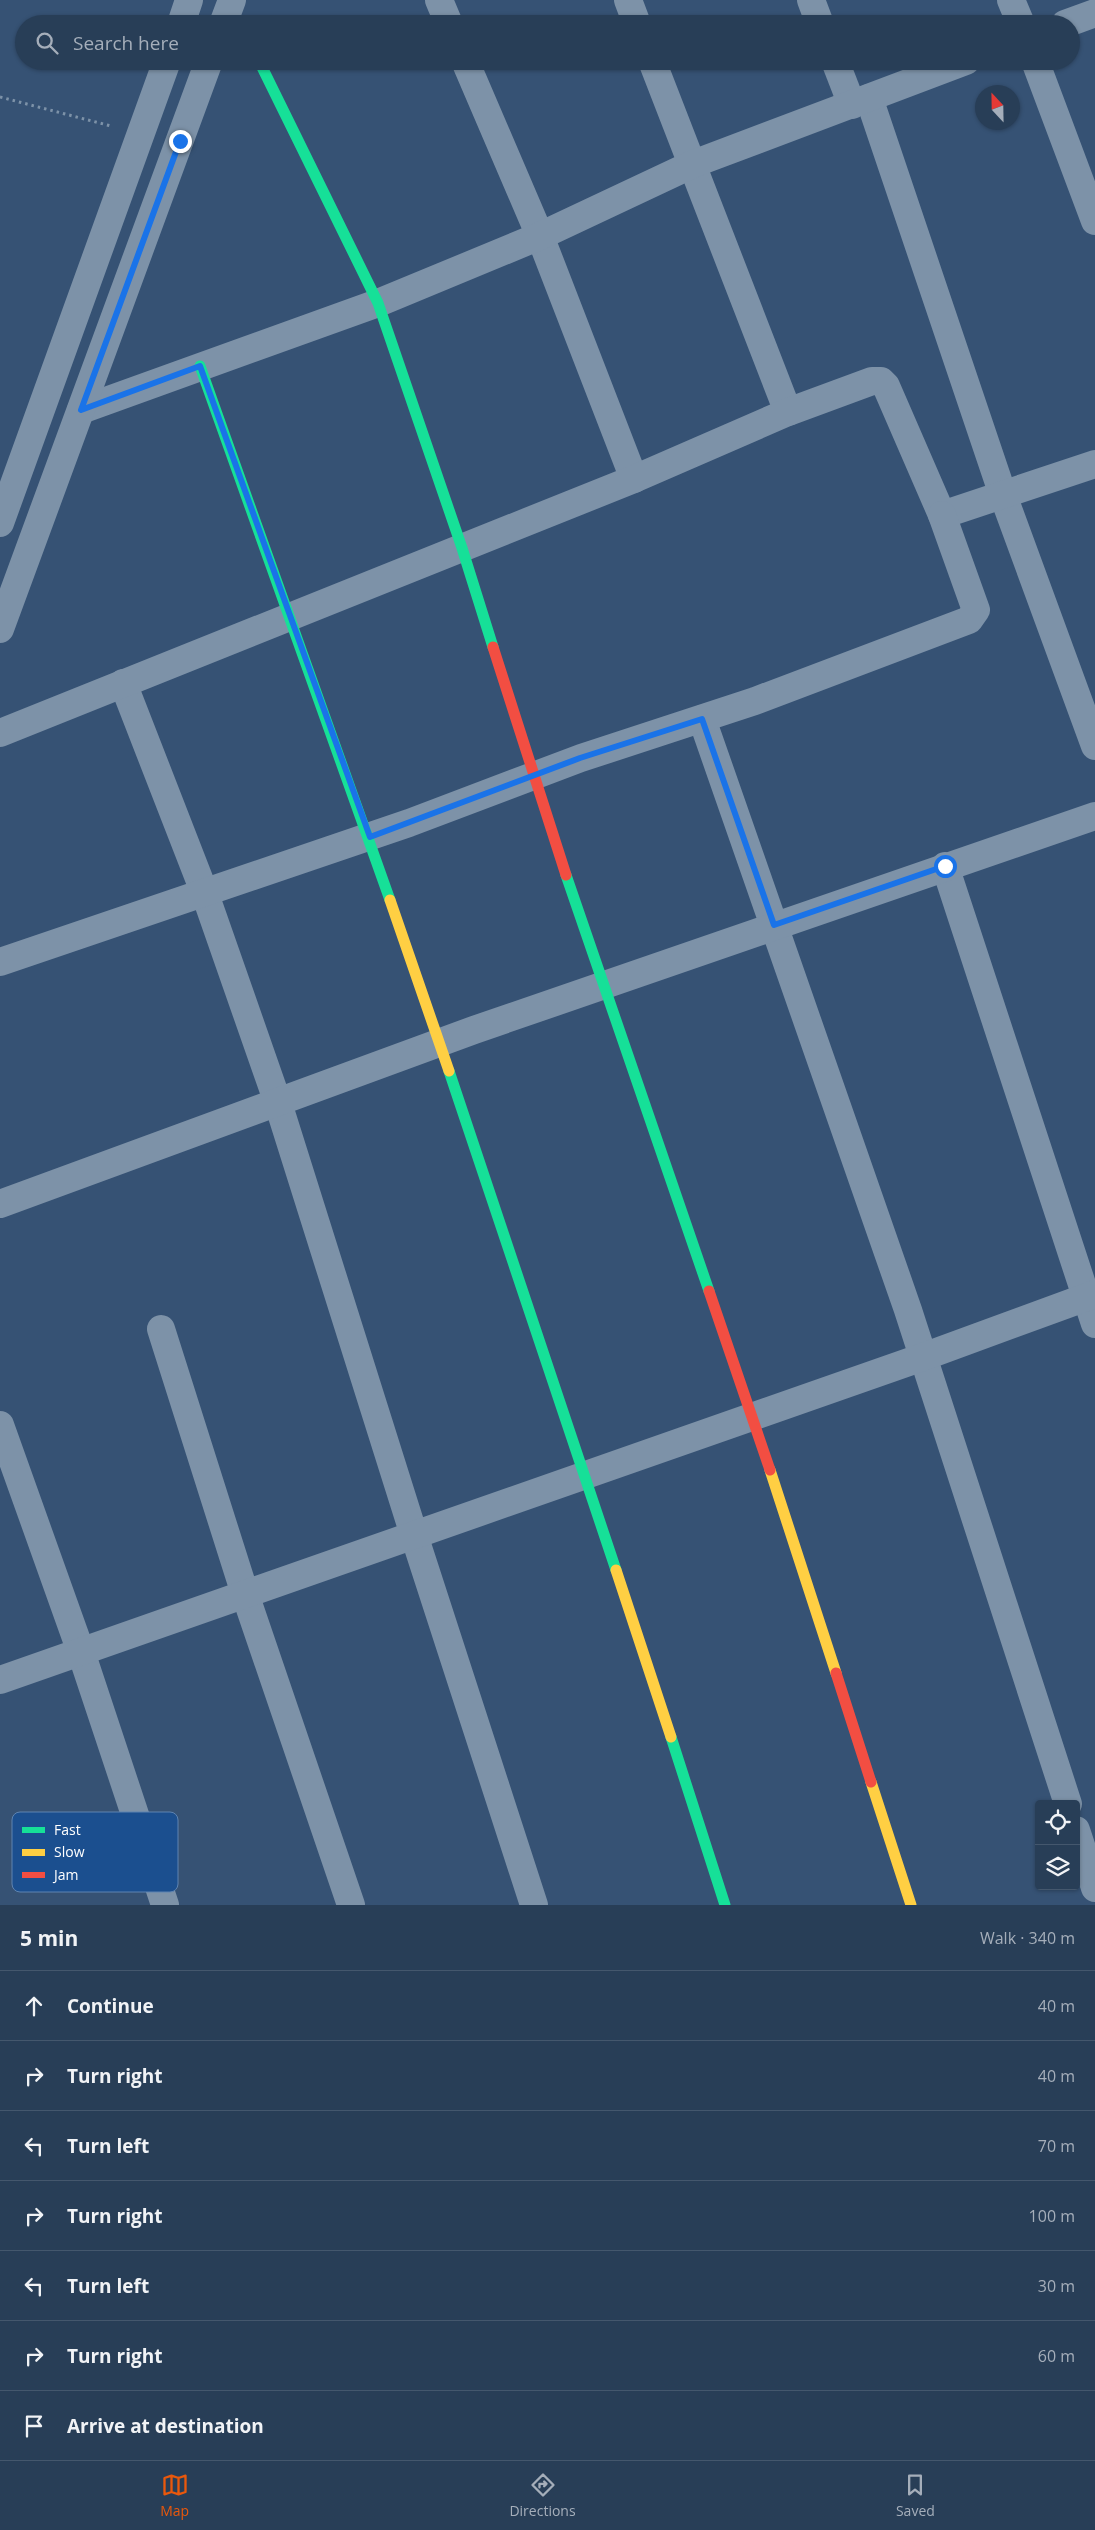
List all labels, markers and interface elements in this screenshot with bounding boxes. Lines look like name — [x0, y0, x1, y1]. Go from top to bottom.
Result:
search box — [15, 15, 1080, 70]
icon: search — [33, 29, 61, 57]
text: Search here — [73, 30, 179, 56]
north arrow — [975, 85, 1020, 130]
route end — [169, 130, 192, 153]
route start — [934, 855, 957, 878]
map controls — [1035, 1800, 1080, 1890]
button: locate — [1035, 1800, 1080, 1845]
legend — [12, 1812, 178, 1892]
text: Fast — [54, 1820, 81, 1839]
text: Slow — [54, 1842, 85, 1861]
button: layers — [1035, 1845, 1080, 1890]
text: Jam — [52, 1865, 79, 1884]
text: 5 min — [20, 1924, 78, 1952]
text: Walk · 340 m — [980, 1927, 1075, 1949]
icon: ahead — [20, 1992, 48, 2020]
text: Continue — [67, 1993, 154, 2019]
text: 40 m — [1038, 1995, 1075, 2017]
icon: right — [20, 2062, 48, 2090]
text: Turn right — [67, 2063, 162, 2089]
text: 40 m — [1038, 2065, 1075, 2087]
icon: left — [20, 2132, 48, 2160]
text: Turn left — [67, 2133, 149, 2159]
text: 70 m — [1038, 2135, 1075, 2157]
icon: right — [20, 2202, 48, 2230]
text: Turn right — [67, 2203, 162, 2229]
text: 100 m — [1029, 2205, 1075, 2227]
icon: left — [20, 2272, 48, 2300]
text: Turn left — [67, 2273, 149, 2299]
text: 30 m — [1038, 2275, 1075, 2297]
icon: right — [20, 2342, 48, 2370]
text: Turn right — [67, 2343, 162, 2369]
text: 60 m — [1038, 2345, 1075, 2367]
icon: arrive — [20, 2412, 48, 2440]
text: Arrive at destination — [67, 2413, 264, 2439]
tab: Map — [160, 2471, 189, 2520]
tab: Directions — [509, 2471, 576, 2520]
tab: Saved — [896, 2471, 935, 2520]

